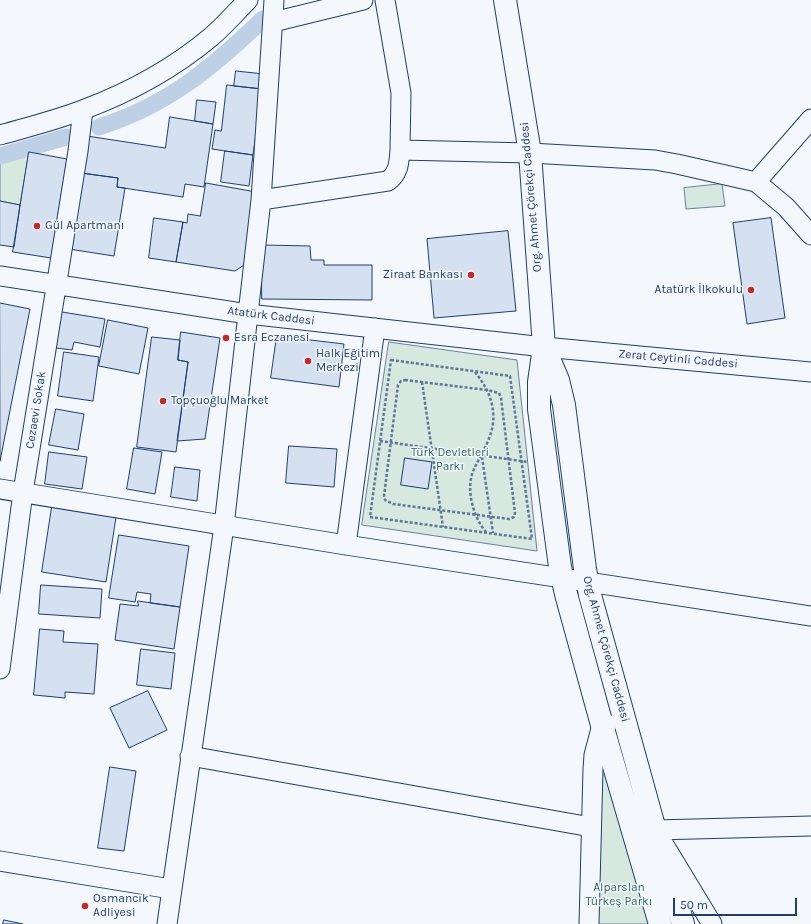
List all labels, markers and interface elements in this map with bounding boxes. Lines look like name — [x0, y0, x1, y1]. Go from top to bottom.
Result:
street label: Org. Ahmet Çörekçi Caddesi — [517, 121, 545, 273]
place label: Gül Apartmanı — [45, 219, 124, 233]
marker: Gül Apartmanı — [32, 221, 42, 231]
place label: Ziraat Bankası — [383, 268, 463, 282]
marker: Ziraat Bankası — [466, 270, 476, 280]
place label: Atatürk İlkokulu — [655, 283, 743, 297]
marker: Atatürk İlkokulu — [746, 285, 756, 295]
street label: Atatürk Caddesi — [226, 303, 316, 329]
place label: Esra Eczanesi — [234, 331, 309, 345]
marker: Esra Eczanesi — [221, 333, 231, 343]
place label: Halk Eğitim Merkezi — [316, 347, 380, 375]
street label: Zerat Ceytinli Caddesi — [618, 347, 738, 371]
marker: Halk Eğitim Merkezi — [303, 356, 313, 366]
street label: Cezaevi Sokak — [23, 370, 49, 450]
place label: Topçuoğlu Market — [171, 394, 268, 408]
marker: Topçuoğlu Market — [158, 396, 168, 406]
park label: Türk Devletleri Parkı — [411, 446, 489, 474]
street label: Org. Ahmet Çörekçi Caddesi — [580, 574, 632, 724]
park label: Alparslan Türkeş Parkı — [586, 881, 652, 909]
scale bar — [675, 890, 799, 916]
place label: Osmancık Adliyesi — [93, 892, 149, 920]
text: 50 m — [680, 898, 708, 912]
marker: Osmancık Adliyesi — [80, 901, 90, 911]

